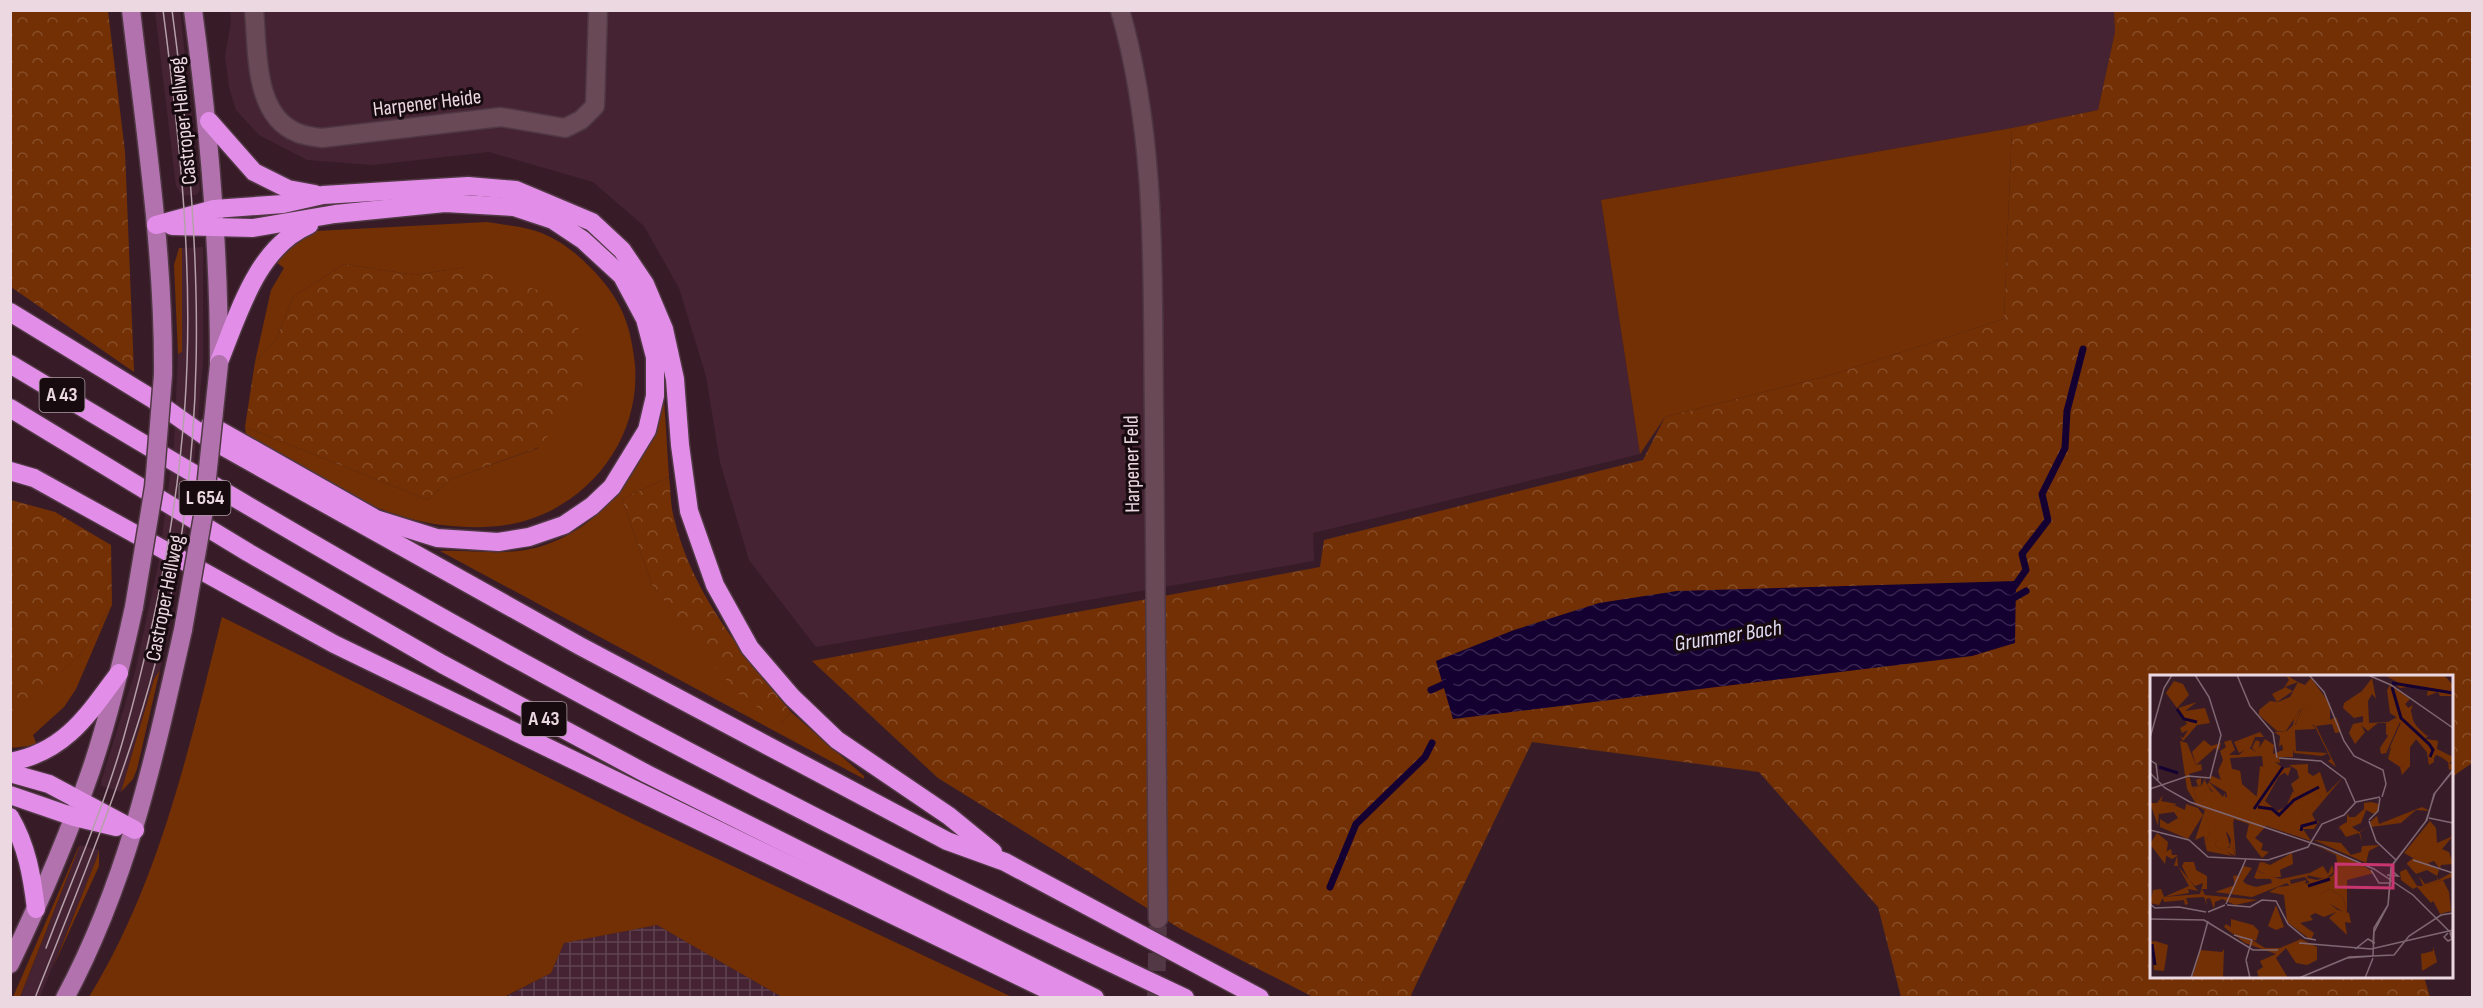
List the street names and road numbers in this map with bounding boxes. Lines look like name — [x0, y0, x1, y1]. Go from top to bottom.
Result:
street label: Castroper Hellweg — [164, 56, 202, 186]
street label: Harpener Heide — [371, 84, 483, 122]
road number: A 43 — [40, 378, 84, 412]
street label: Harpener Feld — [1119, 415, 1145, 513]
road number: L 654 — [180, 481, 230, 515]
street label: Castroper Hellweg — [140, 533, 190, 663]
road number: A 43 — [522, 702, 566, 736]

